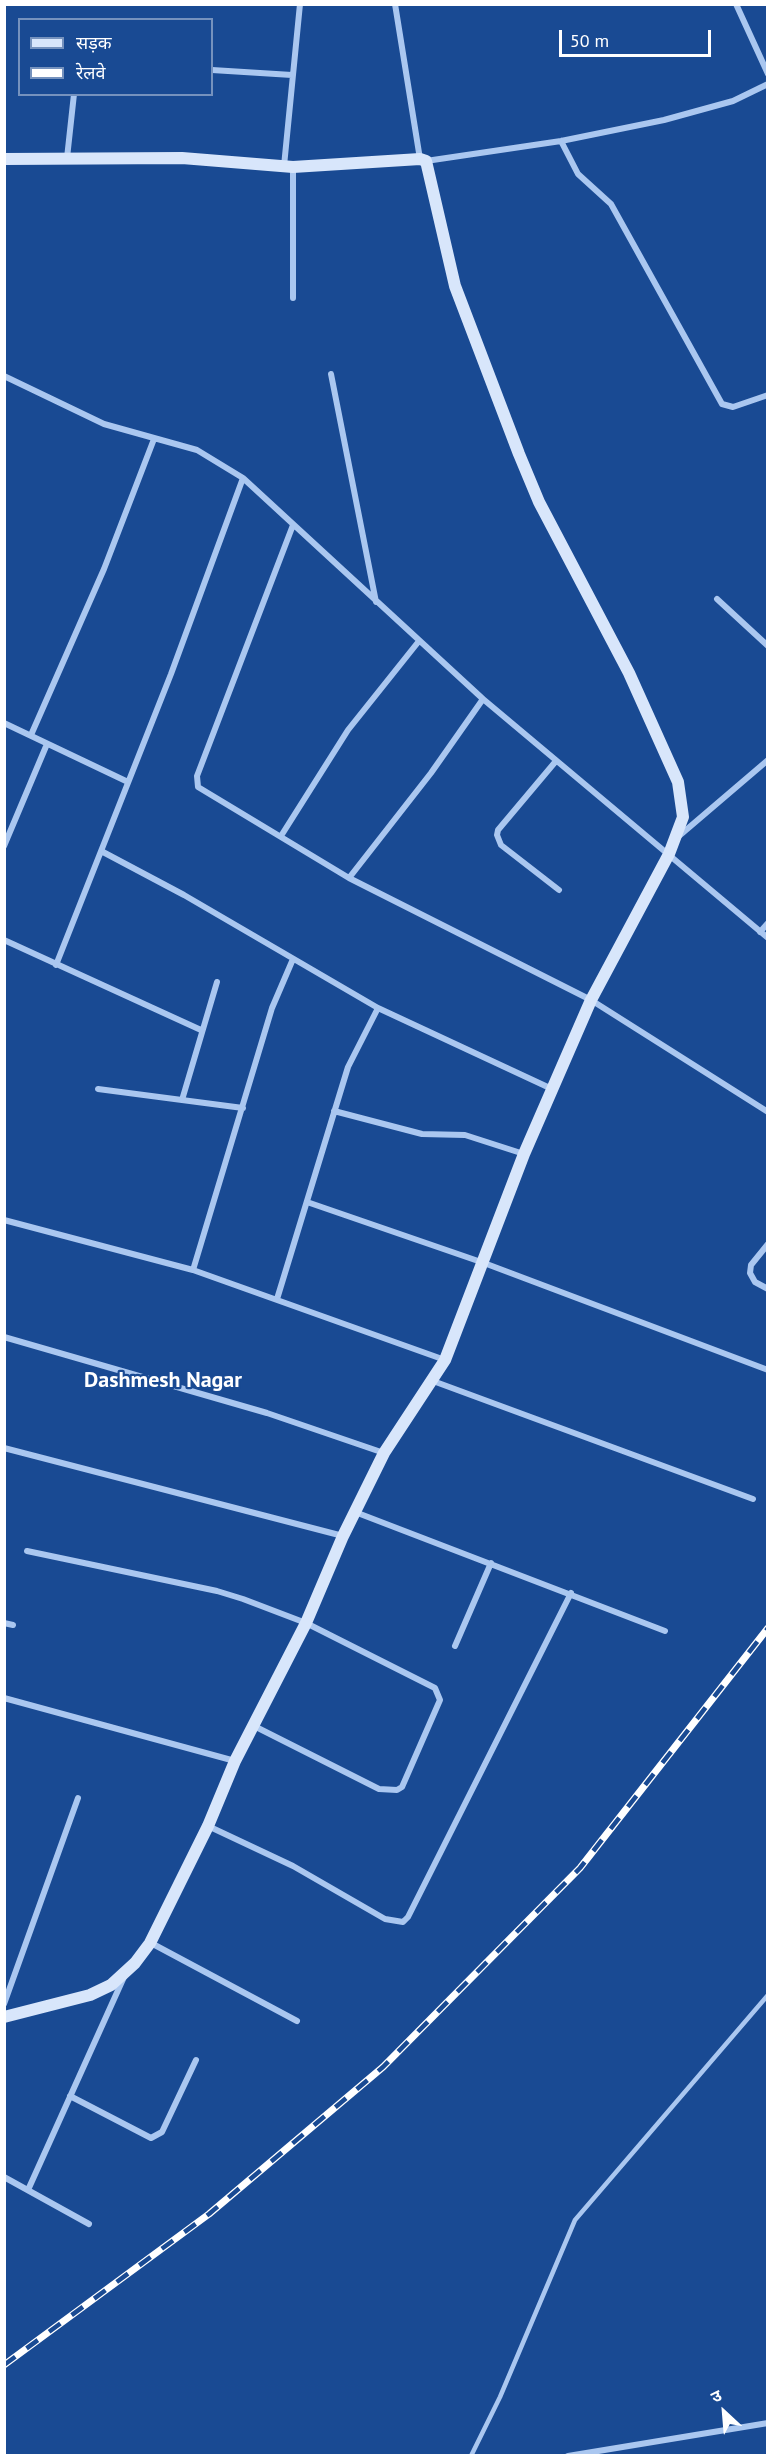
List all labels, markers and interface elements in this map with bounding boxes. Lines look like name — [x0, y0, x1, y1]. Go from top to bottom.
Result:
legend — [18, 18, 213, 96]
scale bar — [562, 18, 714, 56]
text: 50 m — [570, 29, 609, 52]
text: सड़क — [76, 31, 112, 54]
text: रेलवे — [76, 61, 106, 84]
district label: Dashmesh Nagar — [84, 1368, 242, 1394]
north arrow — [694, 2382, 754, 2442]
text: उ — [708, 2385, 725, 2407]

